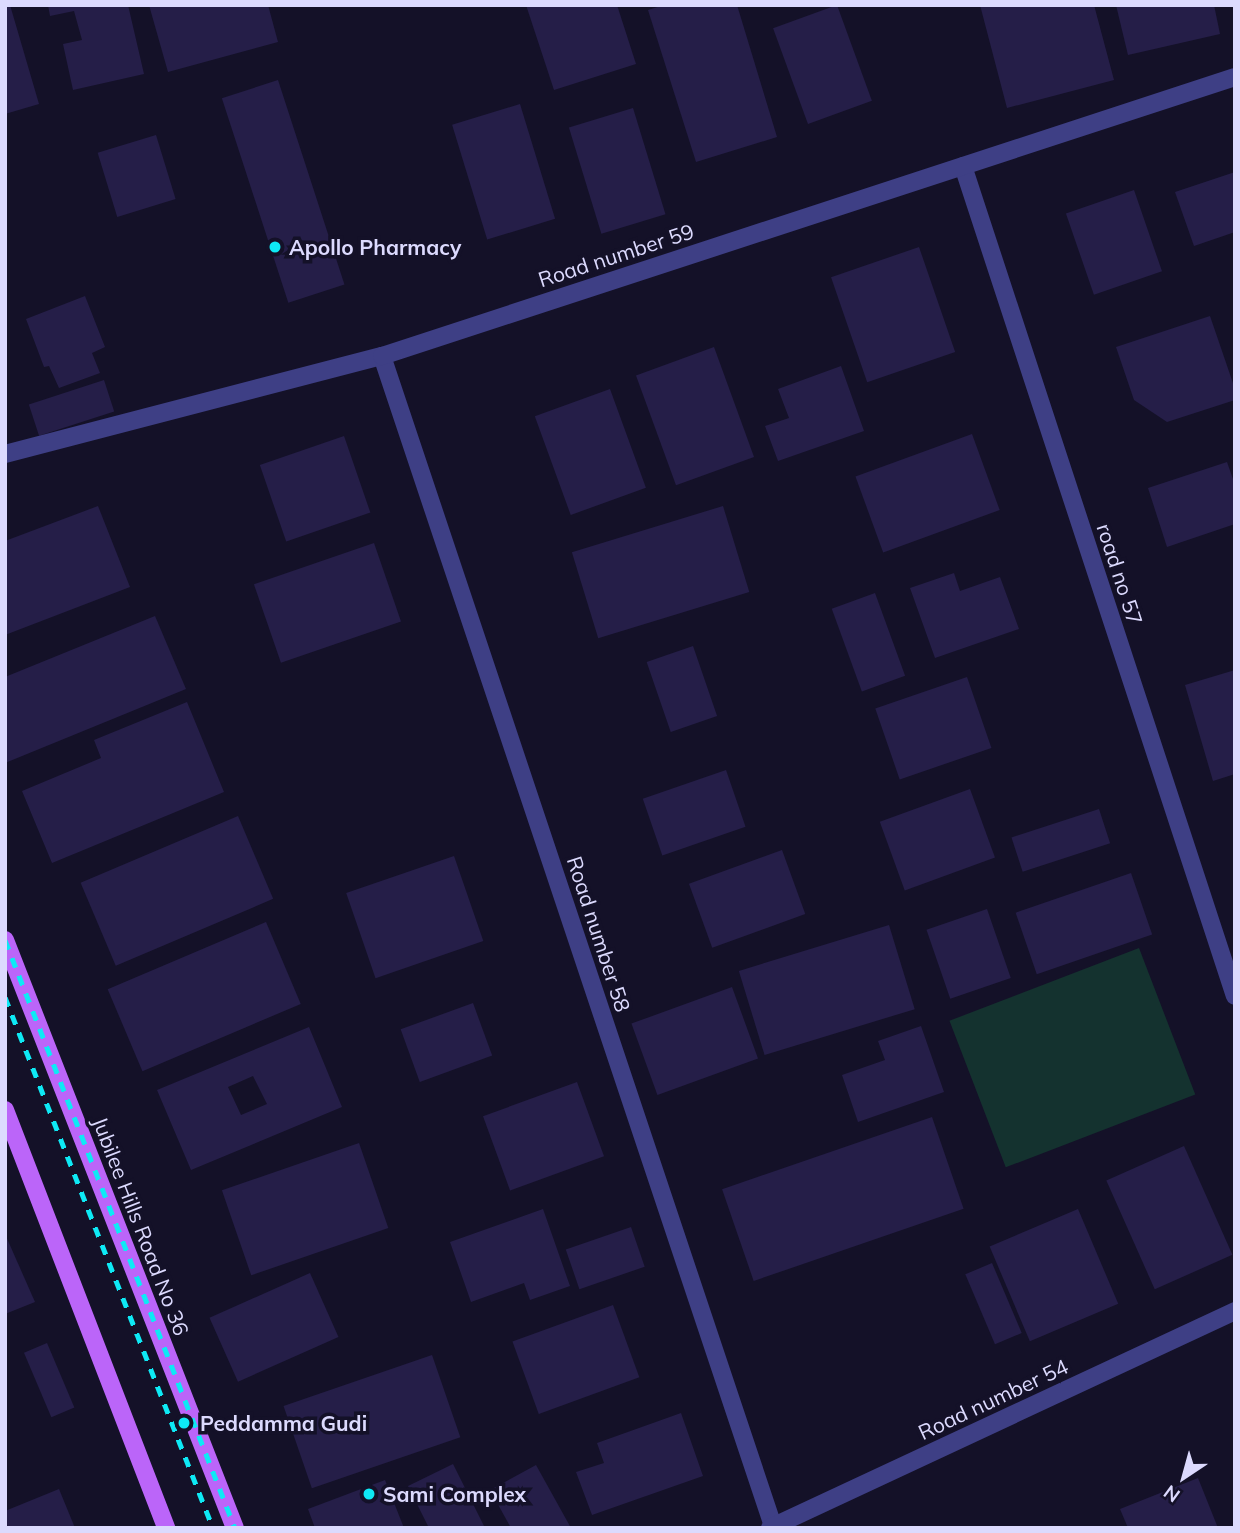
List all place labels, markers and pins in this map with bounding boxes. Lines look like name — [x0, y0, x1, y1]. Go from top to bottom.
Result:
place label: Apollo Pharmacy — [289, 234, 461, 260]
marker: Apollo Pharmacy — [267, 239, 283, 255]
place label: Peddamma Gudi — [200, 1410, 367, 1436]
marker: Peddamma Gudi — [174, 1413, 194, 1433]
place label: Sami Complex — [383, 1481, 526, 1507]
marker: Sami Complex — [361, 1486, 377, 1502]

